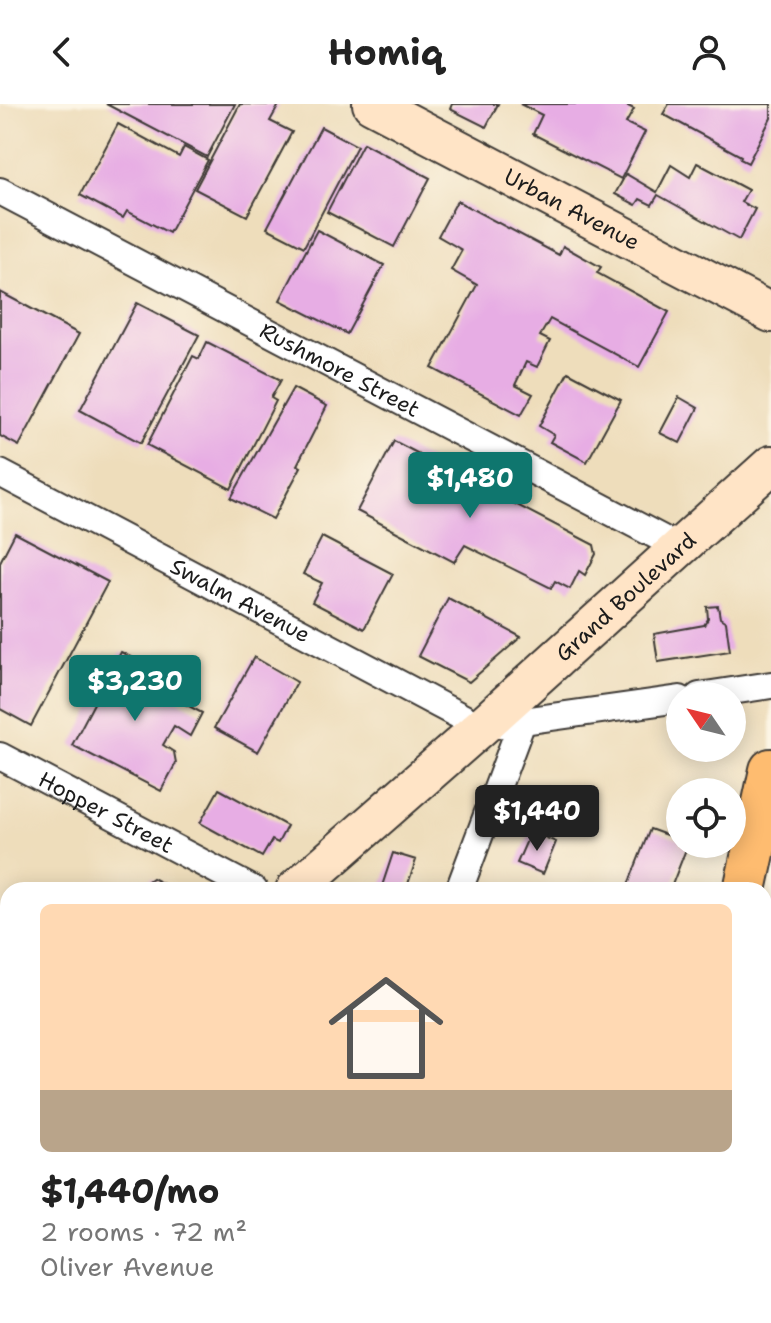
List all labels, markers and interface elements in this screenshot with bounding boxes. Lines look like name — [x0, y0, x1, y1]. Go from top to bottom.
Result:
text: Homiq — [328, 28, 443, 77]
icon: back — [40, 30, 84, 74]
icon: person — [687, 30, 731, 74]
street label: Urban Avenue — [499, 162, 645, 257]
street label: Rushmore Street — [255, 316, 425, 424]
pin: $1,480 — [405, 452, 535, 520]
text: $1,480 — [426, 460, 514, 495]
street label: Grand Boulevard — [549, 526, 702, 668]
street label: Swalm Avenue — [165, 552, 315, 649]
pin: $3,230 — [70, 655, 200, 723]
text: $3,230 — [87, 663, 183, 698]
north arrow — [666, 682, 746, 762]
map controls — [666, 682, 746, 858]
street label: Hopper Street — [33, 765, 178, 860]
button: locate — [666, 778, 746, 858]
pin: $1,440 — [472, 785, 602, 853]
text: $1,440 — [493, 793, 581, 828]
icon: home — [314, 956, 458, 1100]
text: $1,440/mo — [40, 1168, 220, 1214]
text: 2 rooms · 72 m² — [40, 1214, 247, 1249]
text: Oliver Avenue — [40, 1249, 214, 1284]

